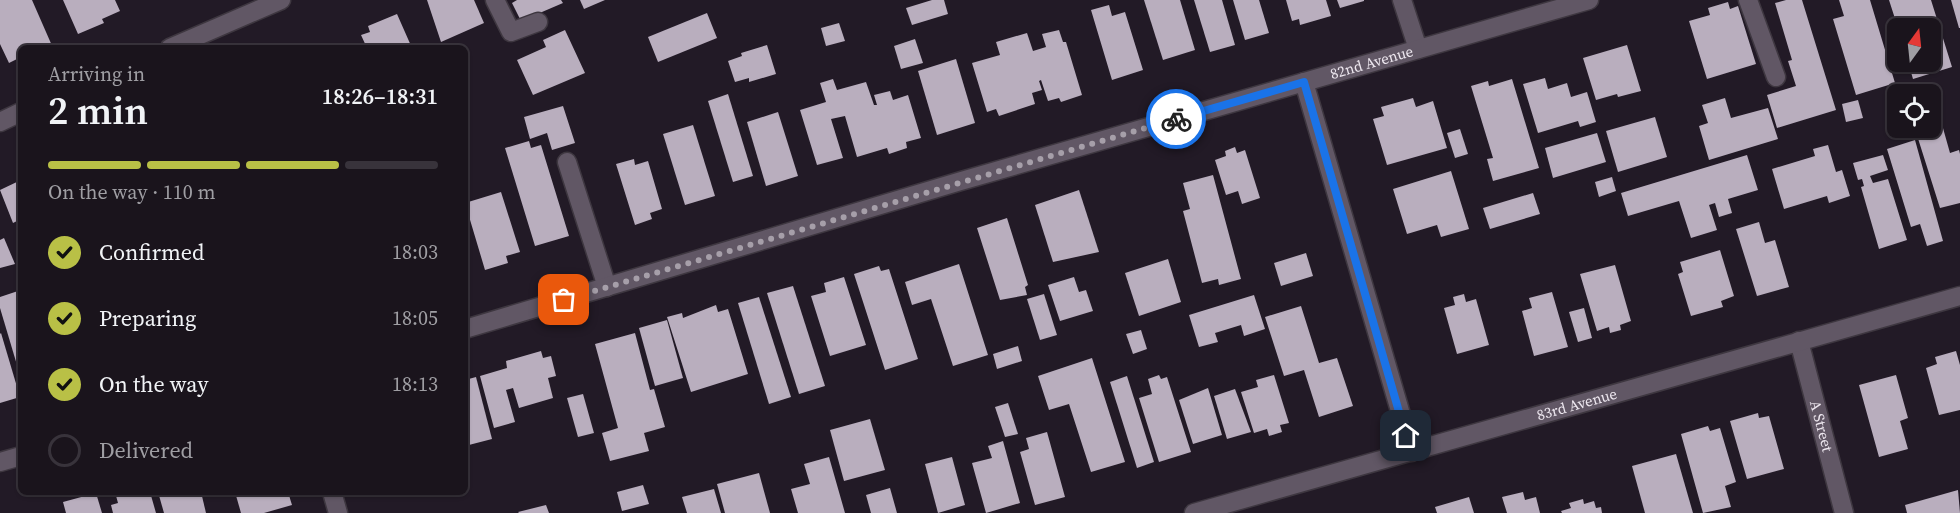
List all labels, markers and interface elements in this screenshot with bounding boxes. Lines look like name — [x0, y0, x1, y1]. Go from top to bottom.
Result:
north arrow — [1887, 18, 1941, 72]
map controls — [1887, 18, 1941, 138]
street label: 82nd Avenue — [1328, 40, 1416, 84]
text: Arriving in — [48, 60, 145, 88]
text: 18:26–18:31 — [322, 81, 438, 111]
text: 2 min — [48, 84, 148, 137]
button: locate — [1887, 84, 1941, 138]
courier — [1146, 89, 1206, 149]
icon: bike — [1160, 103, 1193, 136]
text: On the way · 110 m — [48, 178, 215, 206]
icon: check — [48, 236, 81, 269]
text: Confirmed — [99, 237, 204, 267]
text: 18:03 — [392, 238, 438, 266]
pin — [538, 274, 589, 325]
icon: bag — [547, 283, 580, 316]
icon: check — [48, 302, 81, 335]
text: Preparing — [99, 303, 196, 333]
text: 18:05 — [392, 304, 438, 332]
icon: check — [48, 368, 81, 401]
text: On the way — [99, 369, 208, 399]
text: 18:13 — [392, 370, 438, 398]
street label: 83rd Avenue — [1534, 383, 1620, 425]
street label: A Street — [1805, 398, 1839, 454]
pin — [1380, 410, 1431, 461]
icon: home — [1389, 419, 1422, 452]
text: Delivered — [99, 435, 193, 465]

